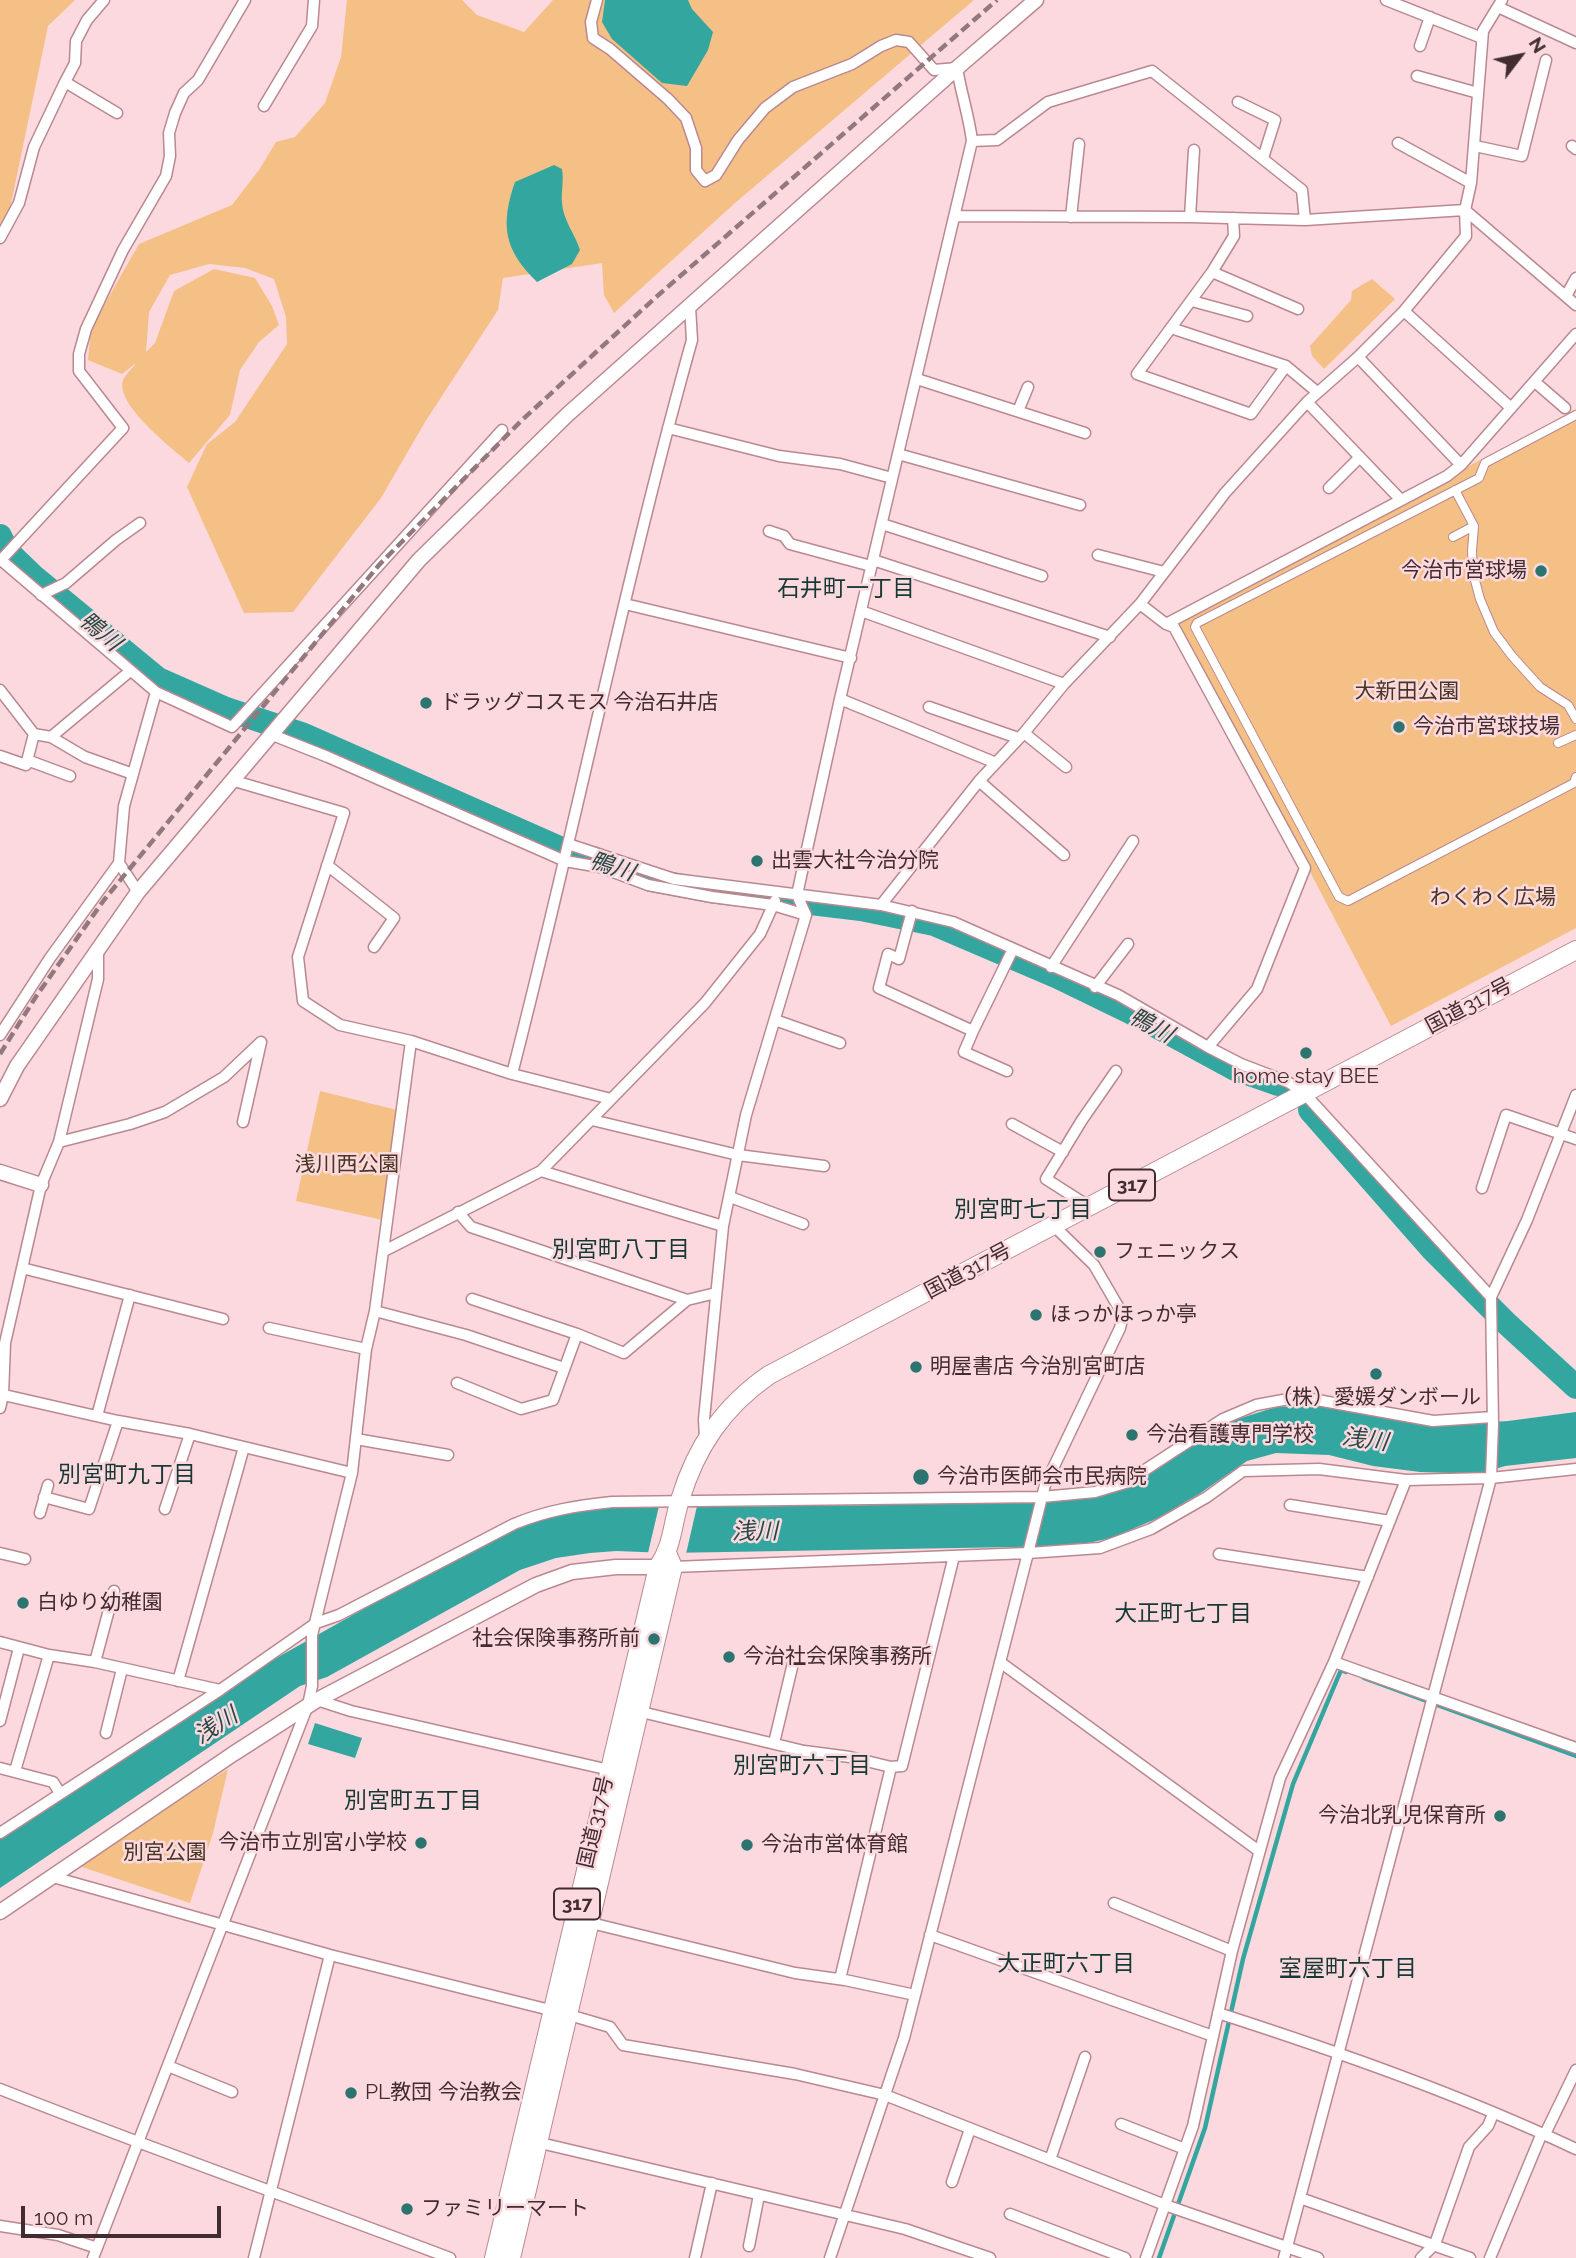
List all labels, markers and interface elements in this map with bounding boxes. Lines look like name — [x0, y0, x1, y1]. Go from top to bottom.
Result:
north arrow — [1485, 21, 1555, 91]
text: N — [1525, 33, 1551, 57]
place label: 今治市営球場 — [1401, 558, 1527, 584]
marker: 今治市営球場 — [1533, 563, 1549, 579]
district label: 石井町一丁目 — [777, 575, 915, 603]
water label: 鴨川 — [74, 607, 126, 657]
park label: 大新田公園 — [1355, 679, 1459, 705]
place label: ドラッグコスモス 今治石井店 — [440, 690, 718, 716]
marker: ドラッグコスモス 今治石井店 — [418, 695, 434, 711]
place label: 今治市営球技場 — [1413, 714, 1560, 740]
marker: 今治市営球技場 — [1391, 719, 1407, 735]
water label: 鴨川 — [586, 847, 638, 887]
place label: 出雲大社今治分院 — [771, 848, 939, 874]
marker: 出雲大社今治分院 — [749, 853, 765, 869]
park label: わくわく広場 — [1430, 885, 1556, 911]
street label: 国道317号 — [1421, 973, 1517, 1039]
water label: 鴨川 — [1124, 1003, 1178, 1049]
marker: home stay BEE — [1298, 1045, 1314, 1061]
place label: home stay BEE — [1233, 1064, 1379, 1090]
park label: 浅川西公園 — [295, 1152, 399, 1178]
road number: 317 — [1109, 1170, 1155, 1200]
district label: 別宮町七丁目 — [954, 1196, 1092, 1224]
district label: 別宮町八丁目 — [552, 1236, 690, 1264]
street label: 国道317号 — [920, 1238, 1016, 1304]
place label: フェニックス — [1114, 1239, 1240, 1265]
marker: フェニックス — [1092, 1244, 1108, 1260]
place label: ほっかほっか亭 — [1050, 1302, 1197, 1328]
marker: ほっかほっか亭 — [1028, 1307, 1044, 1323]
place label: 明屋書店 今治別宮町店 — [930, 1354, 1145, 1380]
marker: 明屋書店 今治別宮町店 — [908, 1359, 924, 1375]
marker: （株）愛媛ダンボール — [1368, 1366, 1384, 1382]
place label: （株）愛媛ダンボール — [1271, 1385, 1481, 1411]
place label: 今治看護専門学校 — [1146, 1422, 1314, 1448]
water label: 浅川 — [1340, 1423, 1390, 1457]
marker: 今治看護専門学校 — [1124, 1427, 1140, 1443]
district label: 別宮町九丁目 — [58, 1461, 196, 1489]
place label: 今治市医師会市民病院 — [937, 1464, 1147, 1490]
marker: 今治市医師会市民病院 — [911, 1467, 931, 1487]
water label: 浅川 — [732, 1518, 778, 1546]
place label: 白ゆり幼稚園 — [37, 1590, 163, 1616]
marker: 白ゆり幼稚園 — [15, 1595, 31, 1611]
district label: 大正町七丁目 — [1114, 1600, 1252, 1628]
place label: 社会保険事務所前 — [472, 1626, 640, 1652]
marker: 社会保険事務所前 — [646, 1631, 662, 1647]
place label: 今治社会保険事務所 — [743, 1644, 932, 1670]
marker: 今治社会保険事務所 — [721, 1649, 737, 1665]
water label: 浅川 — [189, 1702, 243, 1750]
district label: 別宮町六丁目 — [733, 1752, 871, 1780]
street label: 国道317号 — [573, 1773, 619, 1871]
district label: 別宮町五丁目 — [344, 1787, 482, 1815]
place label: 今治北乳児保育所 — [1318, 1803, 1486, 1829]
marker: 今治北乳児保育所 — [1492, 1808, 1508, 1824]
place label: 今治市立別宮小学校 — [218, 1830, 407, 1856]
place label: 今治市営体育館 — [761, 1832, 908, 1858]
marker: 今治市立別宮小学校 — [413, 1835, 429, 1851]
marker: 今治市営体育館 — [739, 1837, 755, 1853]
park label: 別宮公園 — [123, 1840, 207, 1866]
road number: 317 — [554, 1888, 600, 1920]
district label: 大正町六丁目 — [997, 1950, 1135, 1978]
district label: 室屋町六丁目 — [1279, 1955, 1417, 1983]
place label: PL教団 今治教会 — [365, 2080, 522, 2106]
marker: PL教団 今治教会 — [343, 2085, 359, 2101]
scale bar — [24, 2192, 224, 2236]
place label: ファミリーマート — [421, 2196, 589, 2222]
marker: ファミリーマート — [399, 2201, 415, 2217]
text: 100 m — [34, 2205, 93, 2230]

